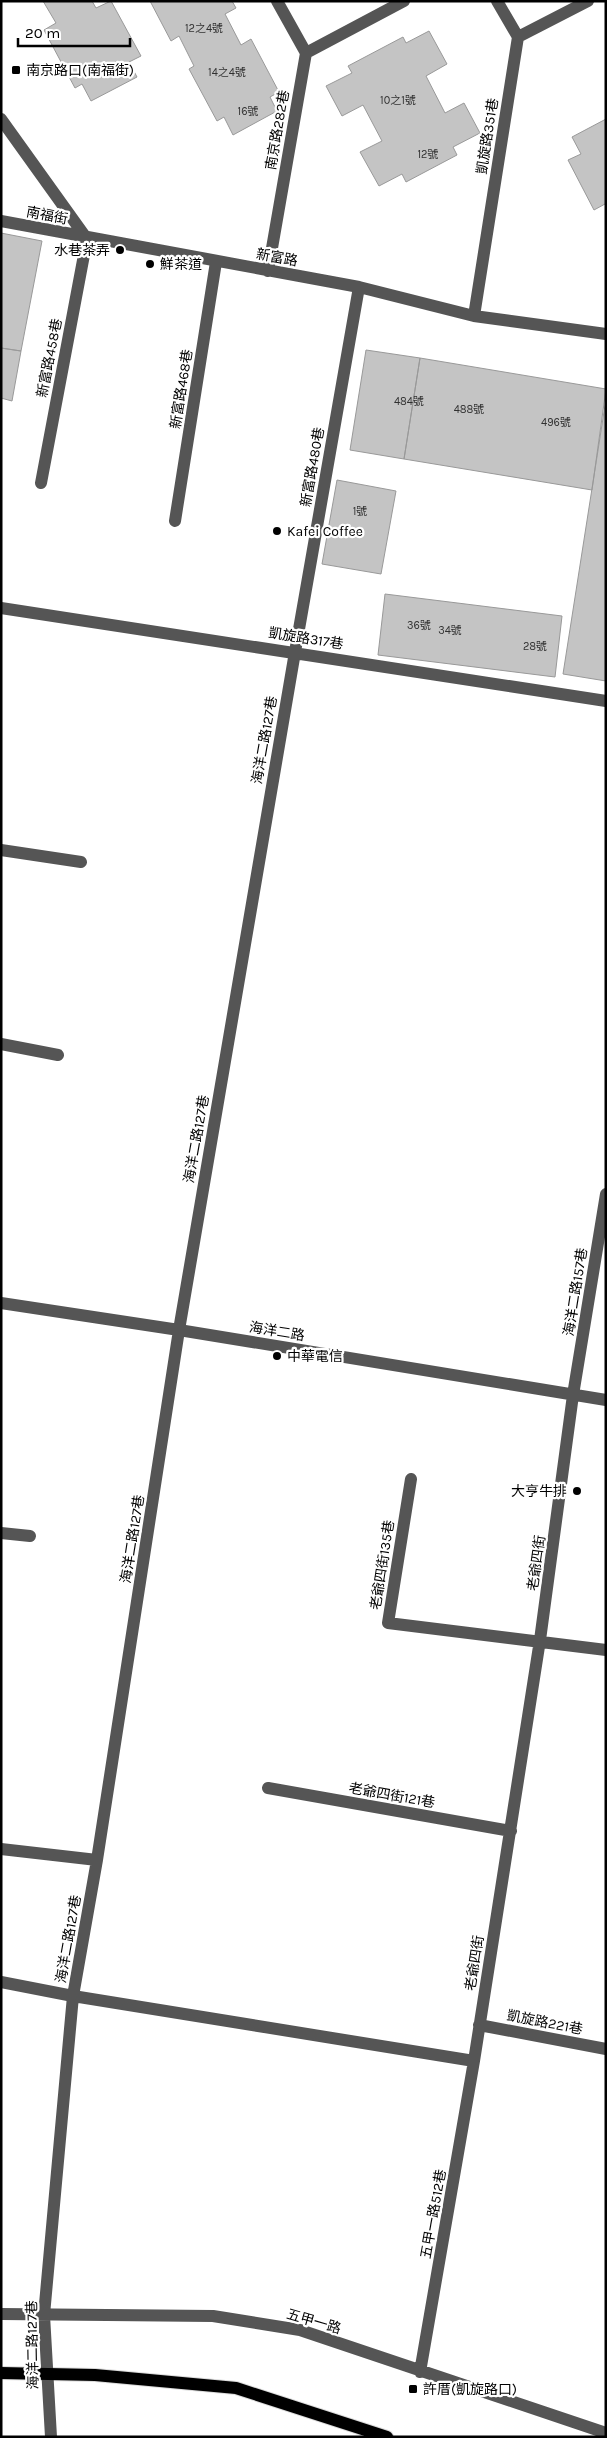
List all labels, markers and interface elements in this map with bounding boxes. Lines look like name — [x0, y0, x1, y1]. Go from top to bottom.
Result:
scale bar — [18, 15, 130, 47]
house number: 12之4號 — [185, 22, 223, 35]
text: 20 m — [25, 24, 60, 42]
place label: 南京路口(南福街) — [26, 62, 134, 79]
marker: 南京路口(南福街) — [10, 64, 22, 76]
house number: 14之4號 — [208, 66, 246, 79]
street label: 南京路282巷 — [262, 89, 293, 171]
house number: 10之1號 — [380, 94, 416, 107]
street label: 凱旋路351巷 — [473, 97, 502, 175]
house number: 16號 — [238, 105, 258, 118]
house number: 12號 — [417, 148, 439, 161]
street label: 南福街 — [25, 203, 69, 228]
place label: 水巷茶弄 — [54, 242, 110, 259]
marker: 水巷茶弄 — [114, 244, 126, 256]
street label: 新富路 — [255, 245, 299, 270]
place label: 鮮茶道 — [160, 256, 202, 273]
marker: 鮮茶道 — [144, 258, 156, 270]
street label: 新富路458巷 — [33, 317, 65, 399]
street label: 新富路468巷 — [167, 348, 196, 430]
house number: 484號 — [394, 395, 424, 408]
house number: 488號 — [454, 403, 484, 416]
house number: 496號 — [541, 416, 571, 429]
street label: 新富路480巷 — [297, 426, 328, 508]
house number: 1號 — [353, 505, 367, 518]
place label: Kafei Coffee — [287, 523, 363, 540]
marker: Kafei Coffee — [271, 525, 283, 537]
house number: 36號 — [407, 619, 431, 632]
street label: 凱旋路317巷 — [267, 624, 345, 653]
house number: 34號 — [438, 624, 462, 637]
house number: 28號 — [523, 640, 547, 653]
street label: 海洋二路127巷 — [248, 695, 281, 786]
street label: 海洋二路127巷 — [180, 1094, 213, 1185]
street label: 海洋二路157巷 — [560, 1247, 591, 1337]
street label: 海洋二路 — [248, 1319, 306, 1344]
place label: 中華電信 — [287, 1348, 343, 1365]
marker: 中華電信 — [271, 1350, 283, 1362]
place label: 大亨牛排 — [511, 1483, 567, 1500]
marker: 大亨牛排 — [571, 1485, 583, 1497]
street label: 海洋二路127巷 — [117, 1494, 148, 1585]
street label: 老爺四街135巷 — [367, 1519, 398, 1611]
street label: 老爺四街 — [524, 1534, 549, 1592]
street label: 老爺四街121巷 — [347, 1780, 436, 1811]
street label: 海洋二路127巷 — [52, 1894, 85, 1985]
street label: 老爺四街 — [462, 1934, 487, 1992]
street label: 凱旋路221巷 — [506, 2007, 584, 2038]
street label: 五甲一路512巷 — [417, 2168, 450, 2260]
street label: 海洋二路127巷 — [23, 2300, 42, 2390]
street label: 五甲一路 — [285, 2306, 343, 2337]
place label: 許厝(凱旋路口) — [423, 2381, 517, 2398]
marker: 許厝(凱旋路口) — [407, 2383, 419, 2395]

